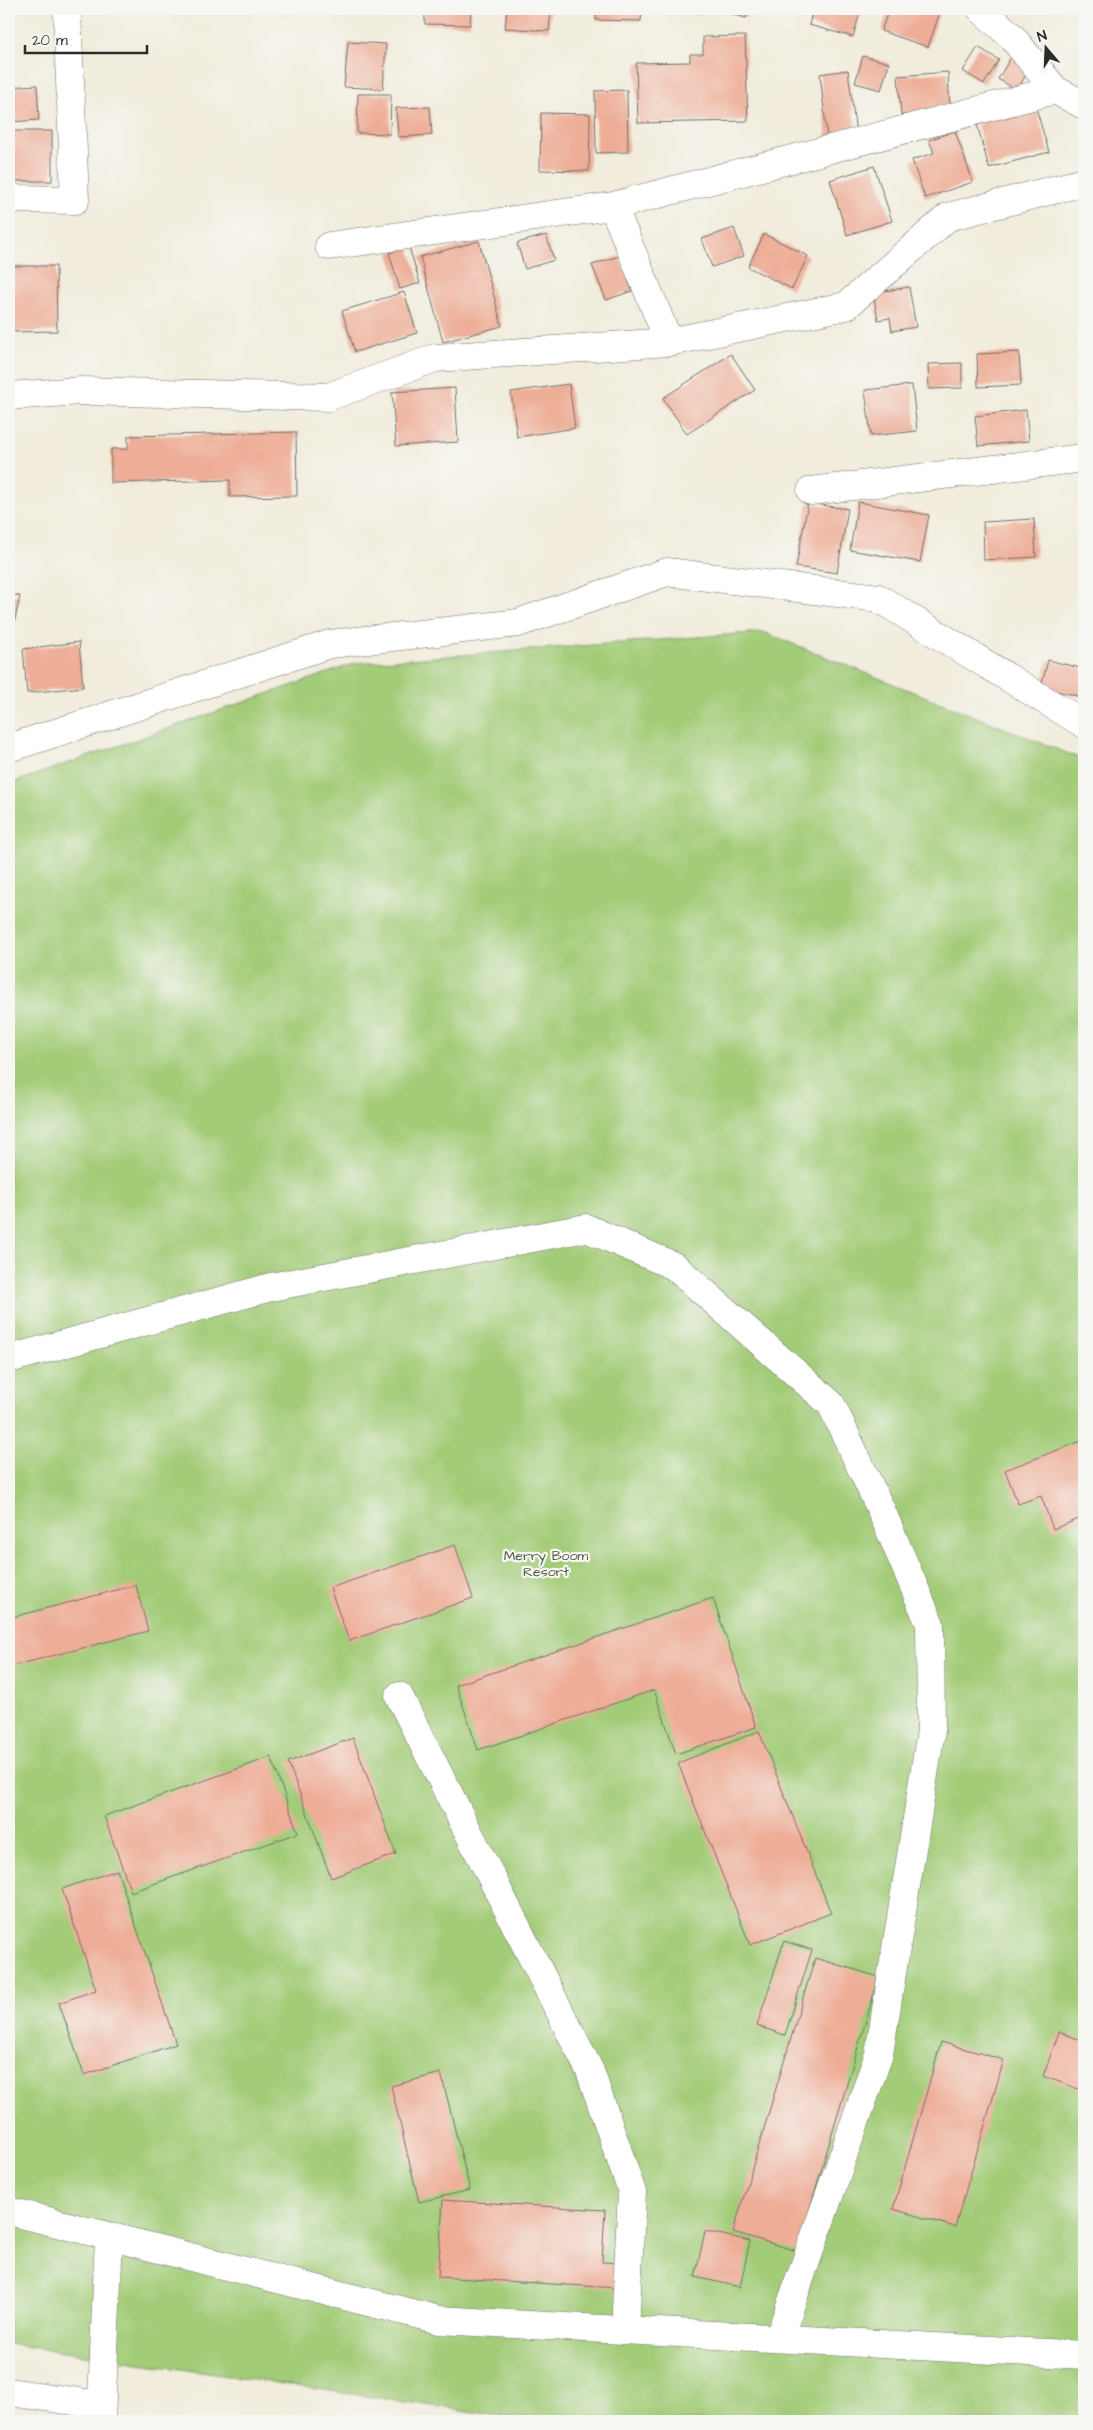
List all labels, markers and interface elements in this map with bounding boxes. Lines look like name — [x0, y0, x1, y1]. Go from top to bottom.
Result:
scale bar — [25, 22, 148, 54]
north arrow — [1020, 22, 1070, 72]
text: N — [1035, 26, 1050, 48]
text: 20 m — [32, 30, 68, 51]
park label: Merry Boom Resort — [504, 1546, 588, 1582]

